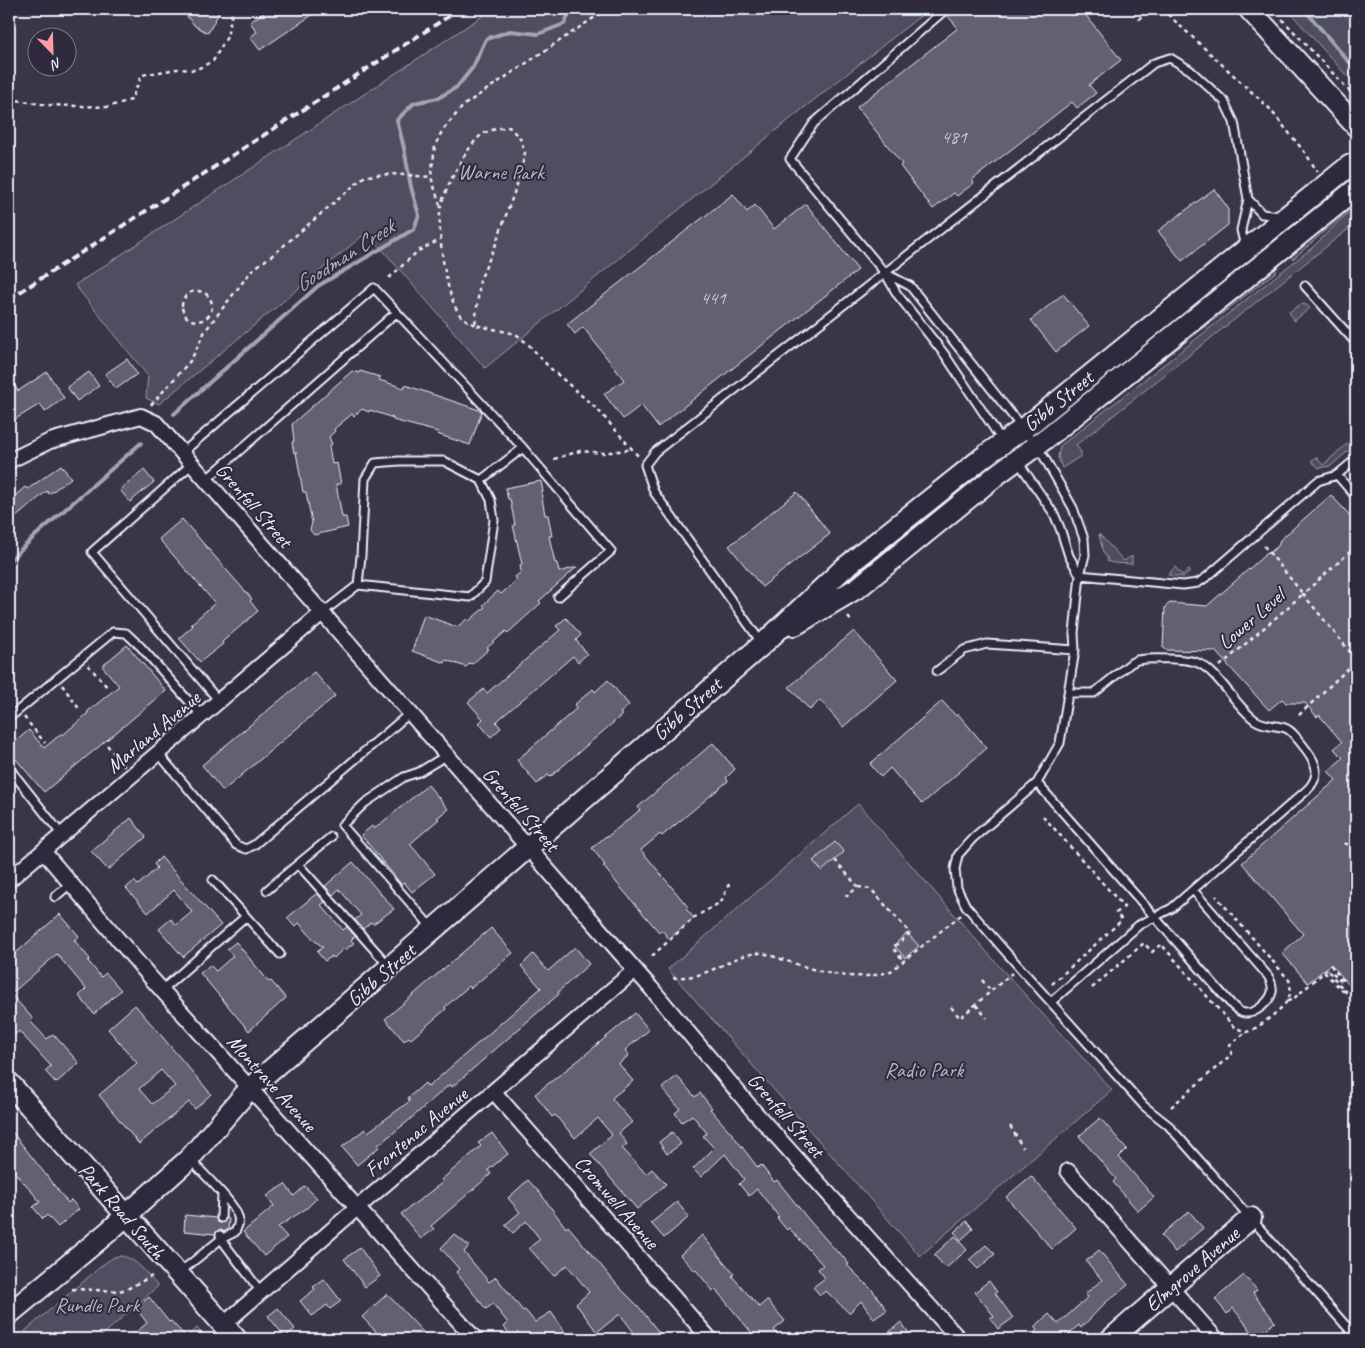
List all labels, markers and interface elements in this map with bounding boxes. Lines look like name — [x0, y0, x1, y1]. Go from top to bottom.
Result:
north arrow — [28, 28, 78, 78]
text: N — [47, 54, 64, 74]
house number: 481 — [941, 125, 968, 149]
park label: Warne Park — [458, 159, 546, 185]
water label: Goodman Creek — [289, 211, 403, 298]
house number: 441 — [700, 286, 727, 310]
street label: Gibb Street — [1018, 363, 1100, 437]
street label: Grenfell Street — [210, 457, 299, 555]
street label: Lower Level — [1212, 581, 1292, 655]
street label: Gibb Street — [647, 671, 728, 746]
street label: Marland Avenue — [101, 684, 206, 779]
street label: Grenfell Street — [477, 761, 566, 859]
street label: Gibb Street — [341, 937, 422, 1012]
street label: Montrave Avenue — [221, 1029, 323, 1138]
park label: Radio Park — [885, 1057, 965, 1083]
street label: Grenfell Street — [742, 1067, 831, 1165]
street label: Frontenac Avenue — [359, 1081, 474, 1183]
street label: Cromwell Avenue — [569, 1150, 666, 1255]
street label: Park Road South — [73, 1157, 172, 1266]
street label: Elmgrove Avenue — [1139, 1220, 1246, 1317]
park label: Rundle Park — [55, 1292, 140, 1318]

